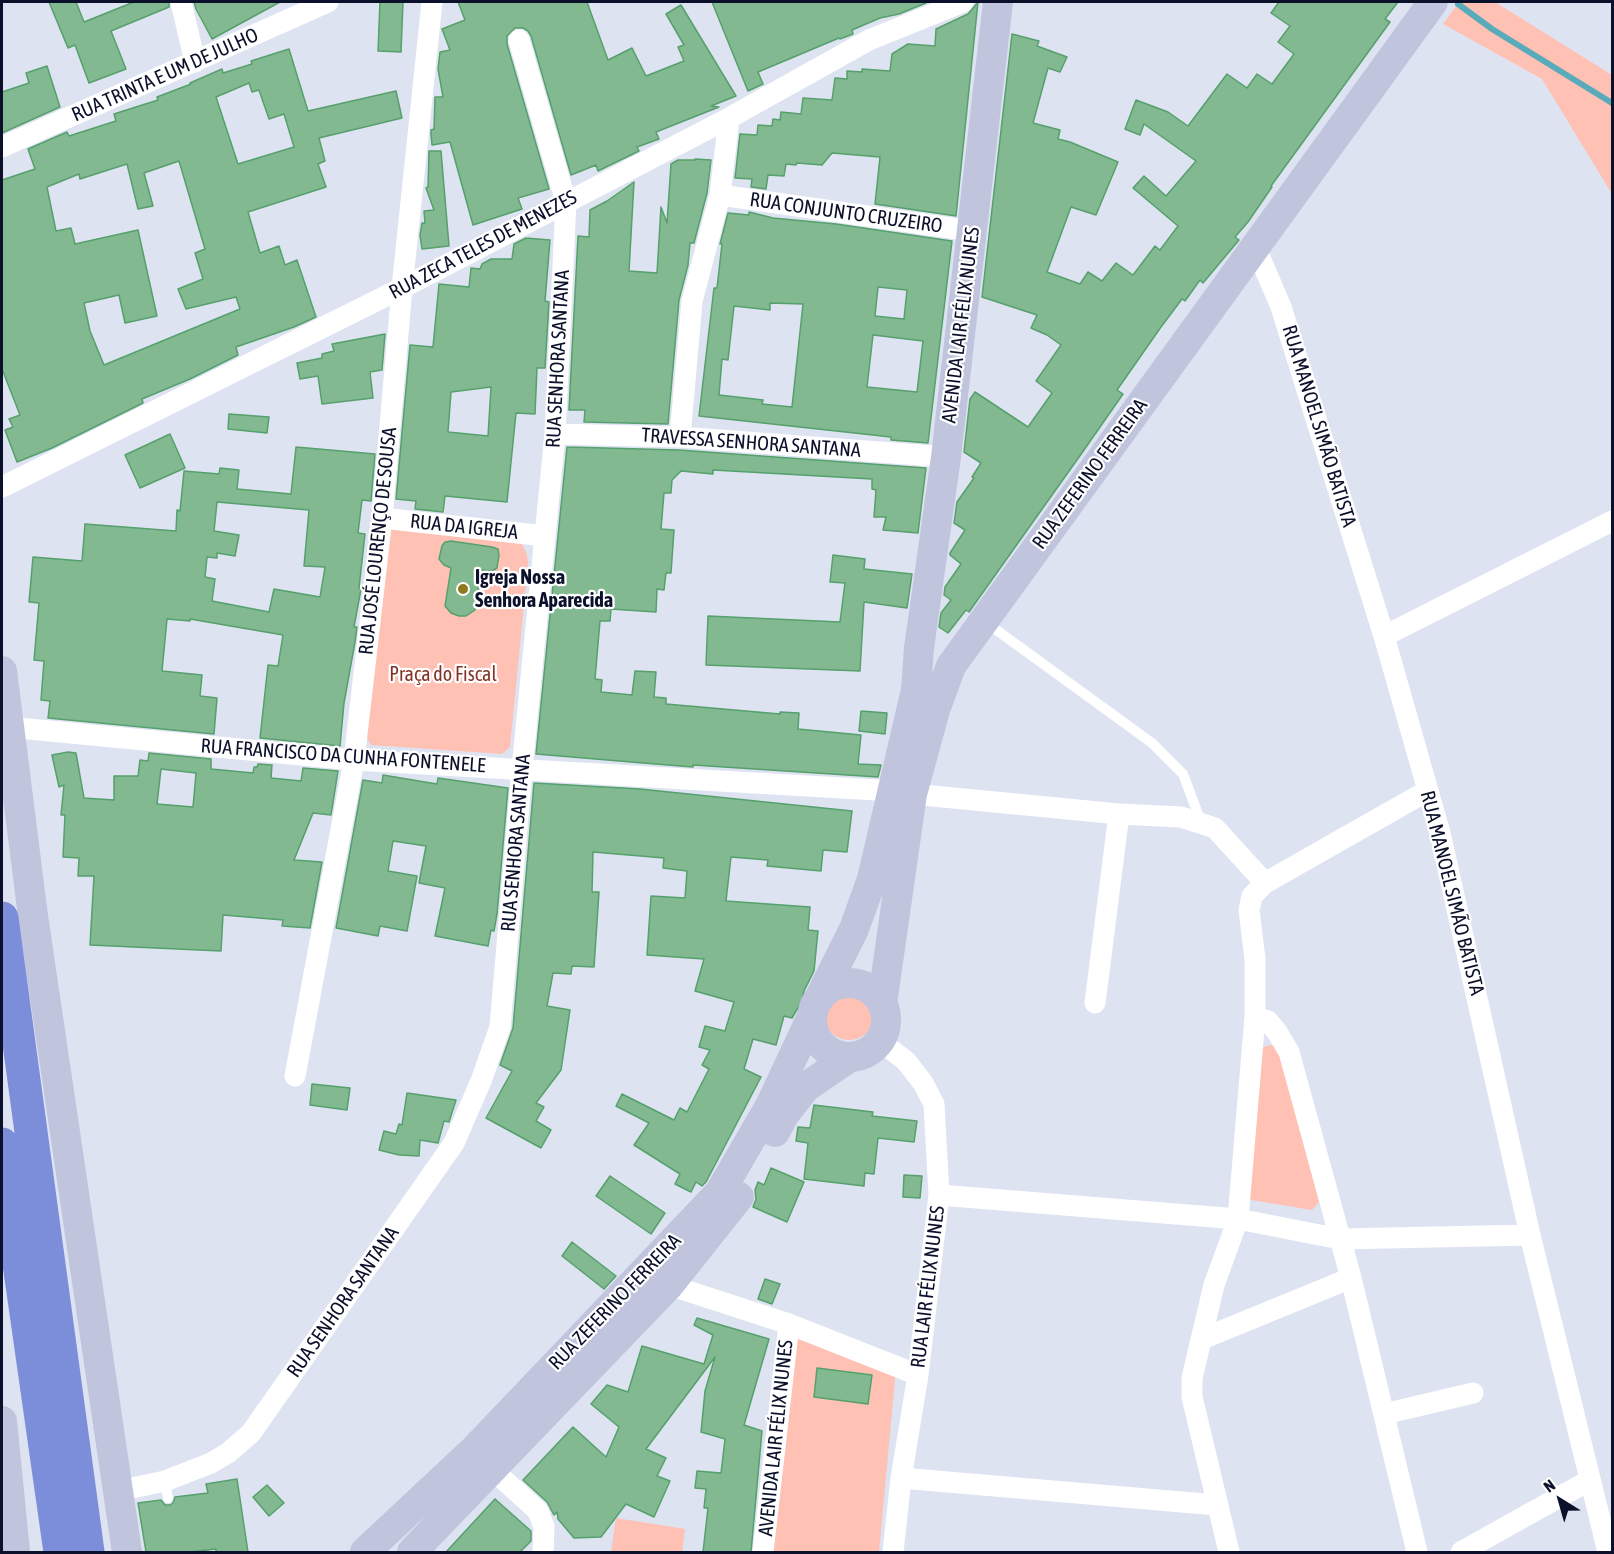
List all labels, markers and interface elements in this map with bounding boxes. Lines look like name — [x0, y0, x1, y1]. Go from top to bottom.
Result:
street label: RUA TRINTA E UM DE JULHO — [68, 23, 262, 127]
street label: RUA ZECA TELES DE MENEZES — [385, 185, 581, 305]
street label: RUA CONJUNTO CRUZEIRO — [748, 188, 944, 238]
street label: AVENIDA LAIR FÉLIX NUNES — [937, 226, 985, 424]
street label: RUA SENHORA SANTANA — [541, 269, 575, 449]
street label: RUA MANOEL SIMÃO BATISTA — [1277, 322, 1361, 530]
street label: RUA ZEFERINO FERREIRA — [1027, 394, 1153, 554]
street label: TRAVESSA SENHORA SANTANA — [641, 423, 861, 463]
street label: RUA JOSÉ LOURENÇO DE SOUSA — [354, 426, 402, 656]
street label: RUA DA IGREJA — [409, 509, 519, 545]
place label: Igreja Nossa Senhora Aparecida — [475, 566, 613, 613]
marker: Igreja Nossa Senhora Aparecida — [456, 582, 470, 596]
park label: Praça do Fiscal — [389, 663, 497, 687]
street label: RUA FRANCISCO DA CUNHA FONTENELE — [200, 734, 486, 778]
street label: RUA SENHORA SANTANA — [496, 753, 536, 933]
street label: RUA MANOEL SIMÃO BATISTA — [1415, 788, 1489, 998]
street label: RUA LAIR FÉLIX NUNES — [906, 1205, 950, 1369]
street label: RUA SENHORA SANTANA — [282, 1222, 404, 1382]
street label: RUA ZEFERINO FERREIRA — [544, 1229, 686, 1375]
street label: AVENIDA LAIR FÉLIX NUNES — [754, 1339, 798, 1537]
north arrow — [1530, 1470, 1590, 1530]
text: N — [1540, 1476, 1558, 1496]

